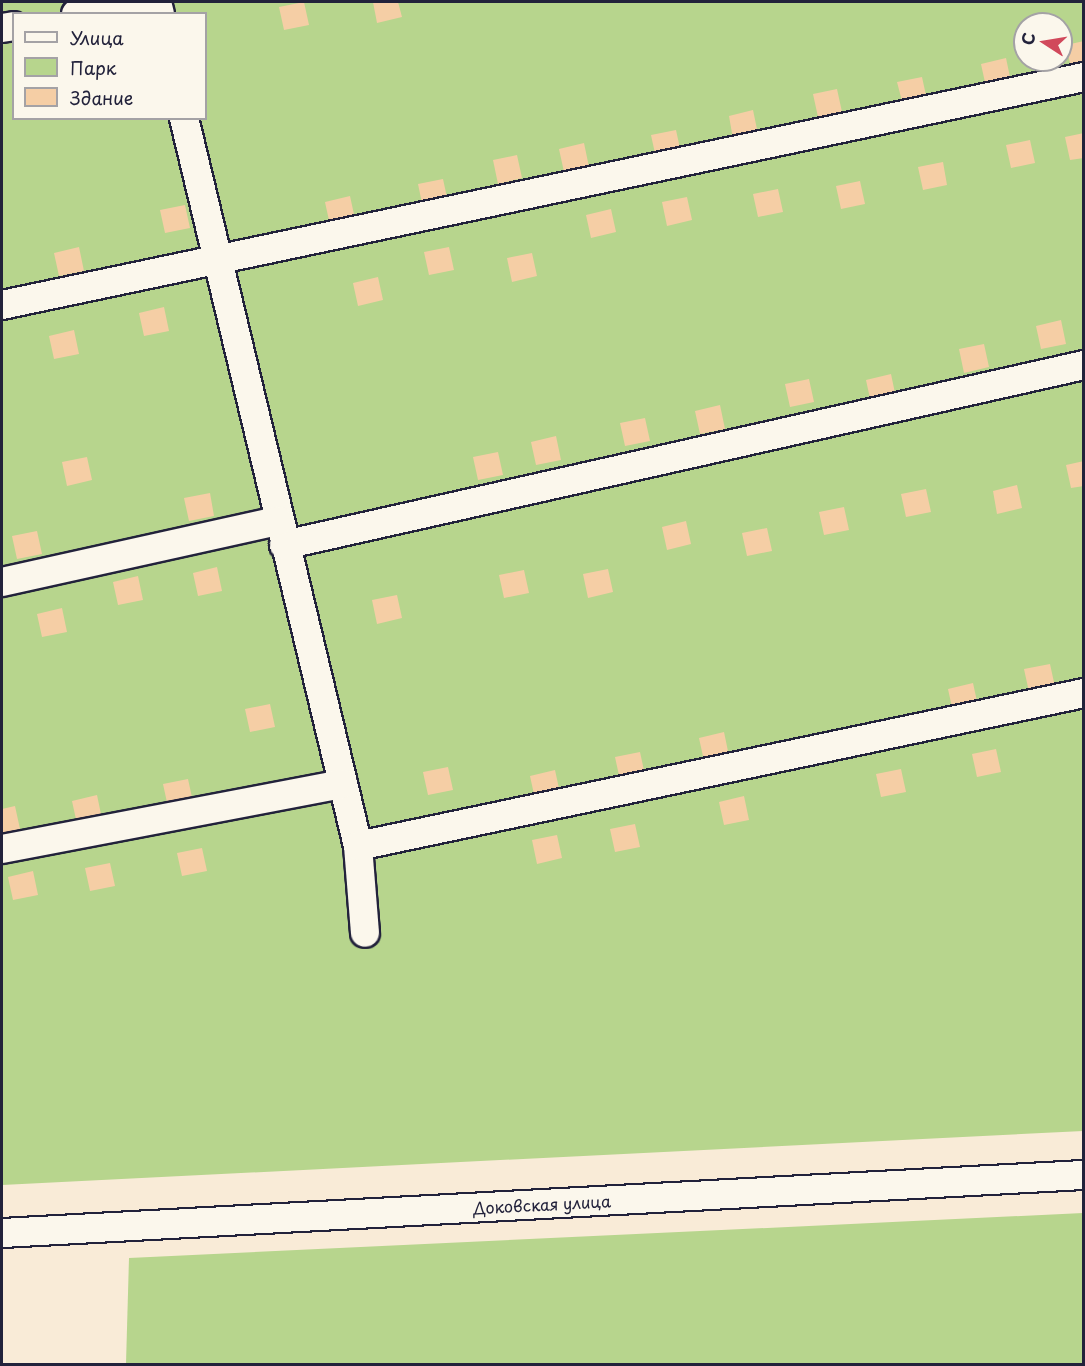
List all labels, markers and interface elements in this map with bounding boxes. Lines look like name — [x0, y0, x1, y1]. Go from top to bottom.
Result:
legend — [12, 12, 207, 120]
north arrow — [1013, 12, 1073, 72]
text: Улица — [70, 24, 124, 51]
text: С — [1014, 30, 1040, 47]
text: Парк — [70, 54, 116, 81]
text: Здание — [70, 84, 133, 111]
street label: Доковская улица — [472, 1191, 612, 1217]

